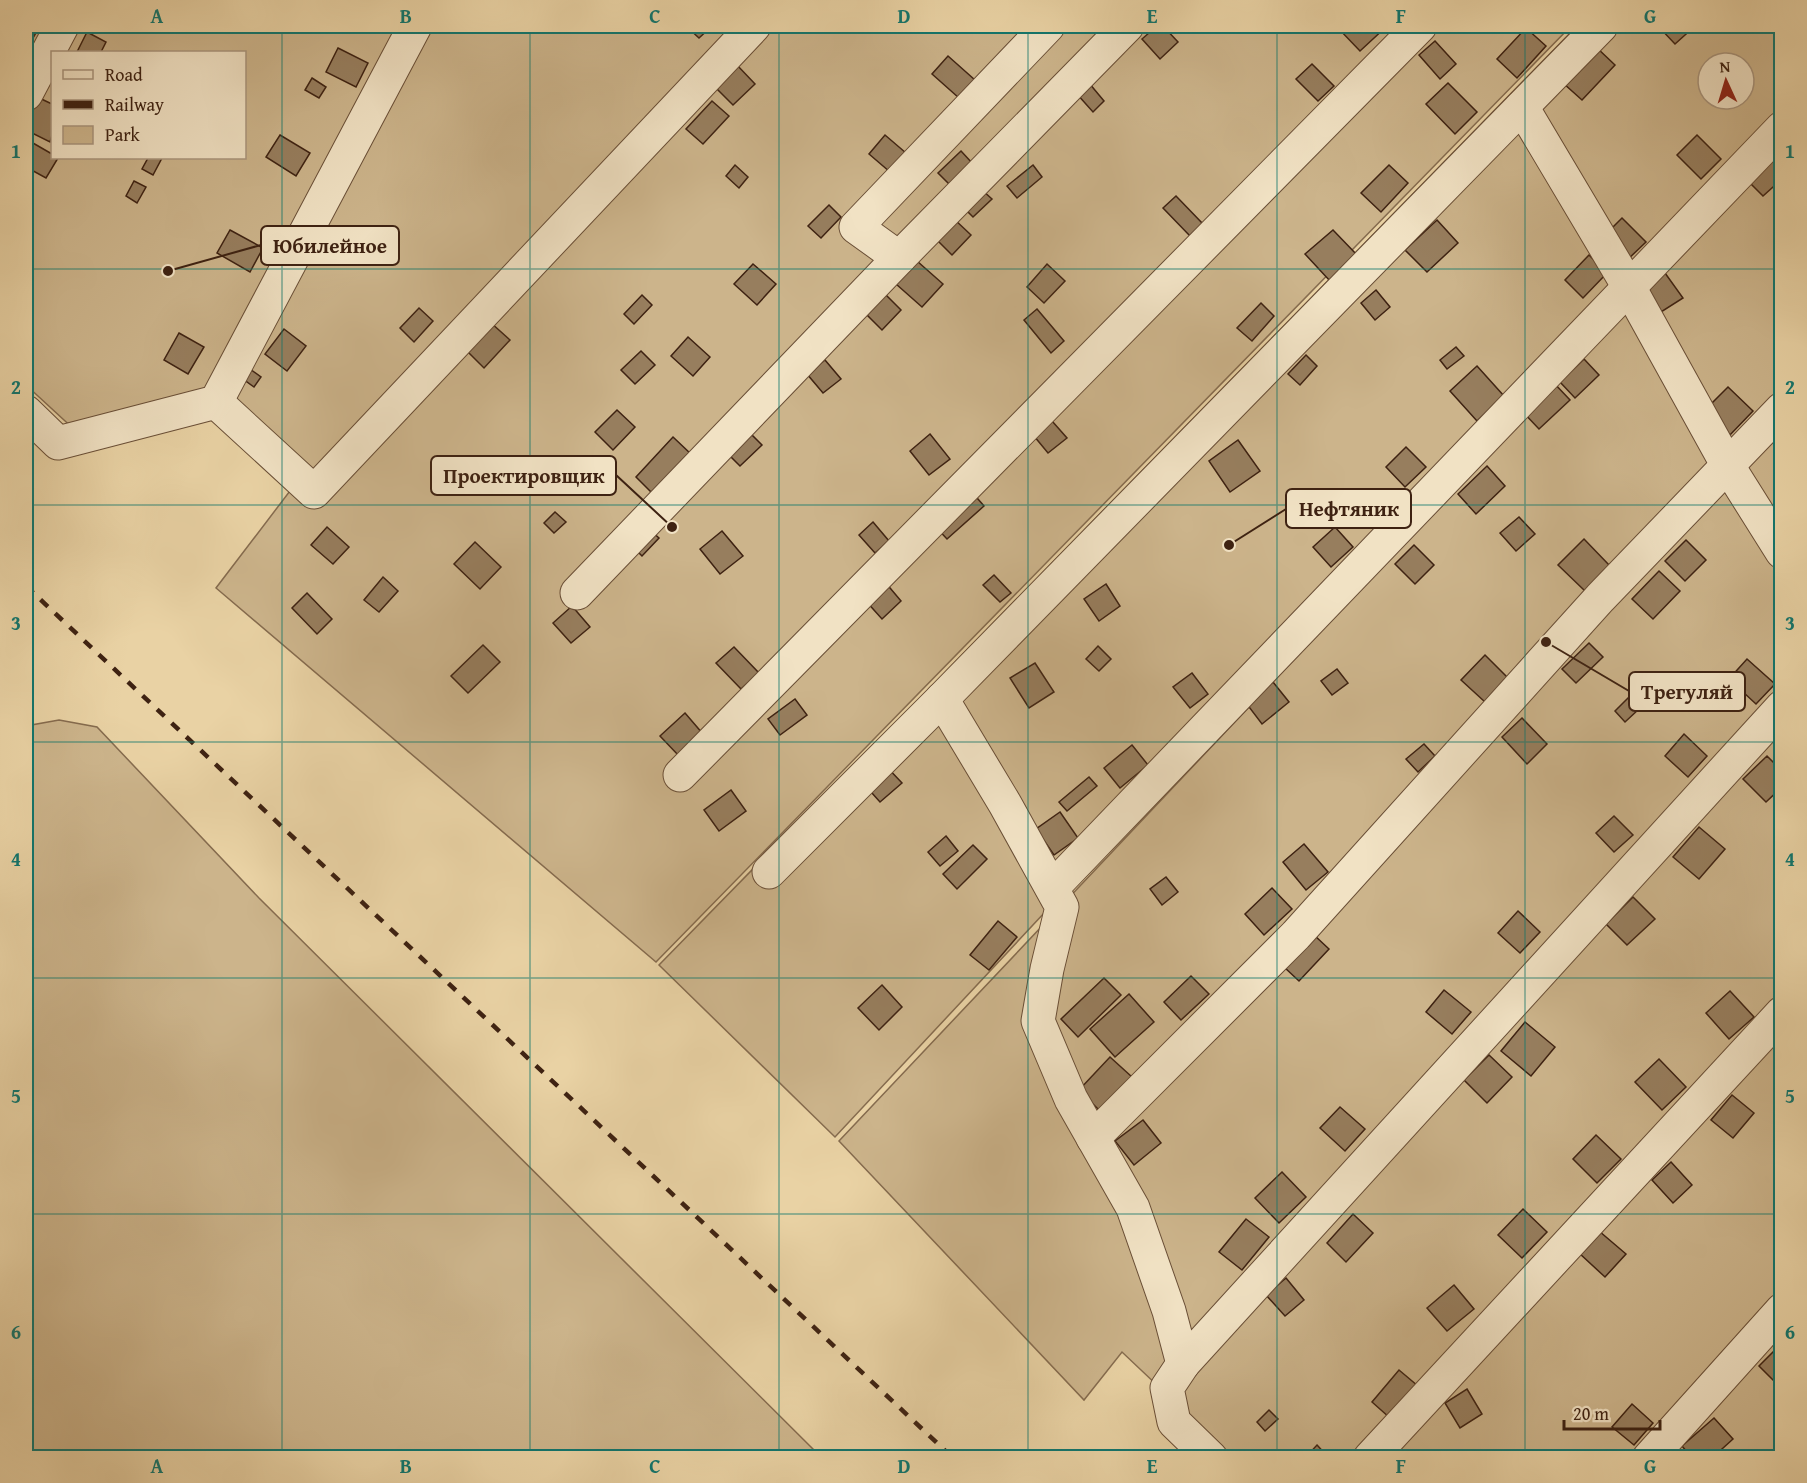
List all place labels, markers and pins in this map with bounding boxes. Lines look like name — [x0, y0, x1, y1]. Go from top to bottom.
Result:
callout: Юбилейное — [261, 226, 399, 265]
callout: Проектировщик — [431, 456, 616, 495]
callout: Нефтяник — [1286, 489, 1411, 528]
callout: Трегуляй — [1629, 672, 1745, 711]

